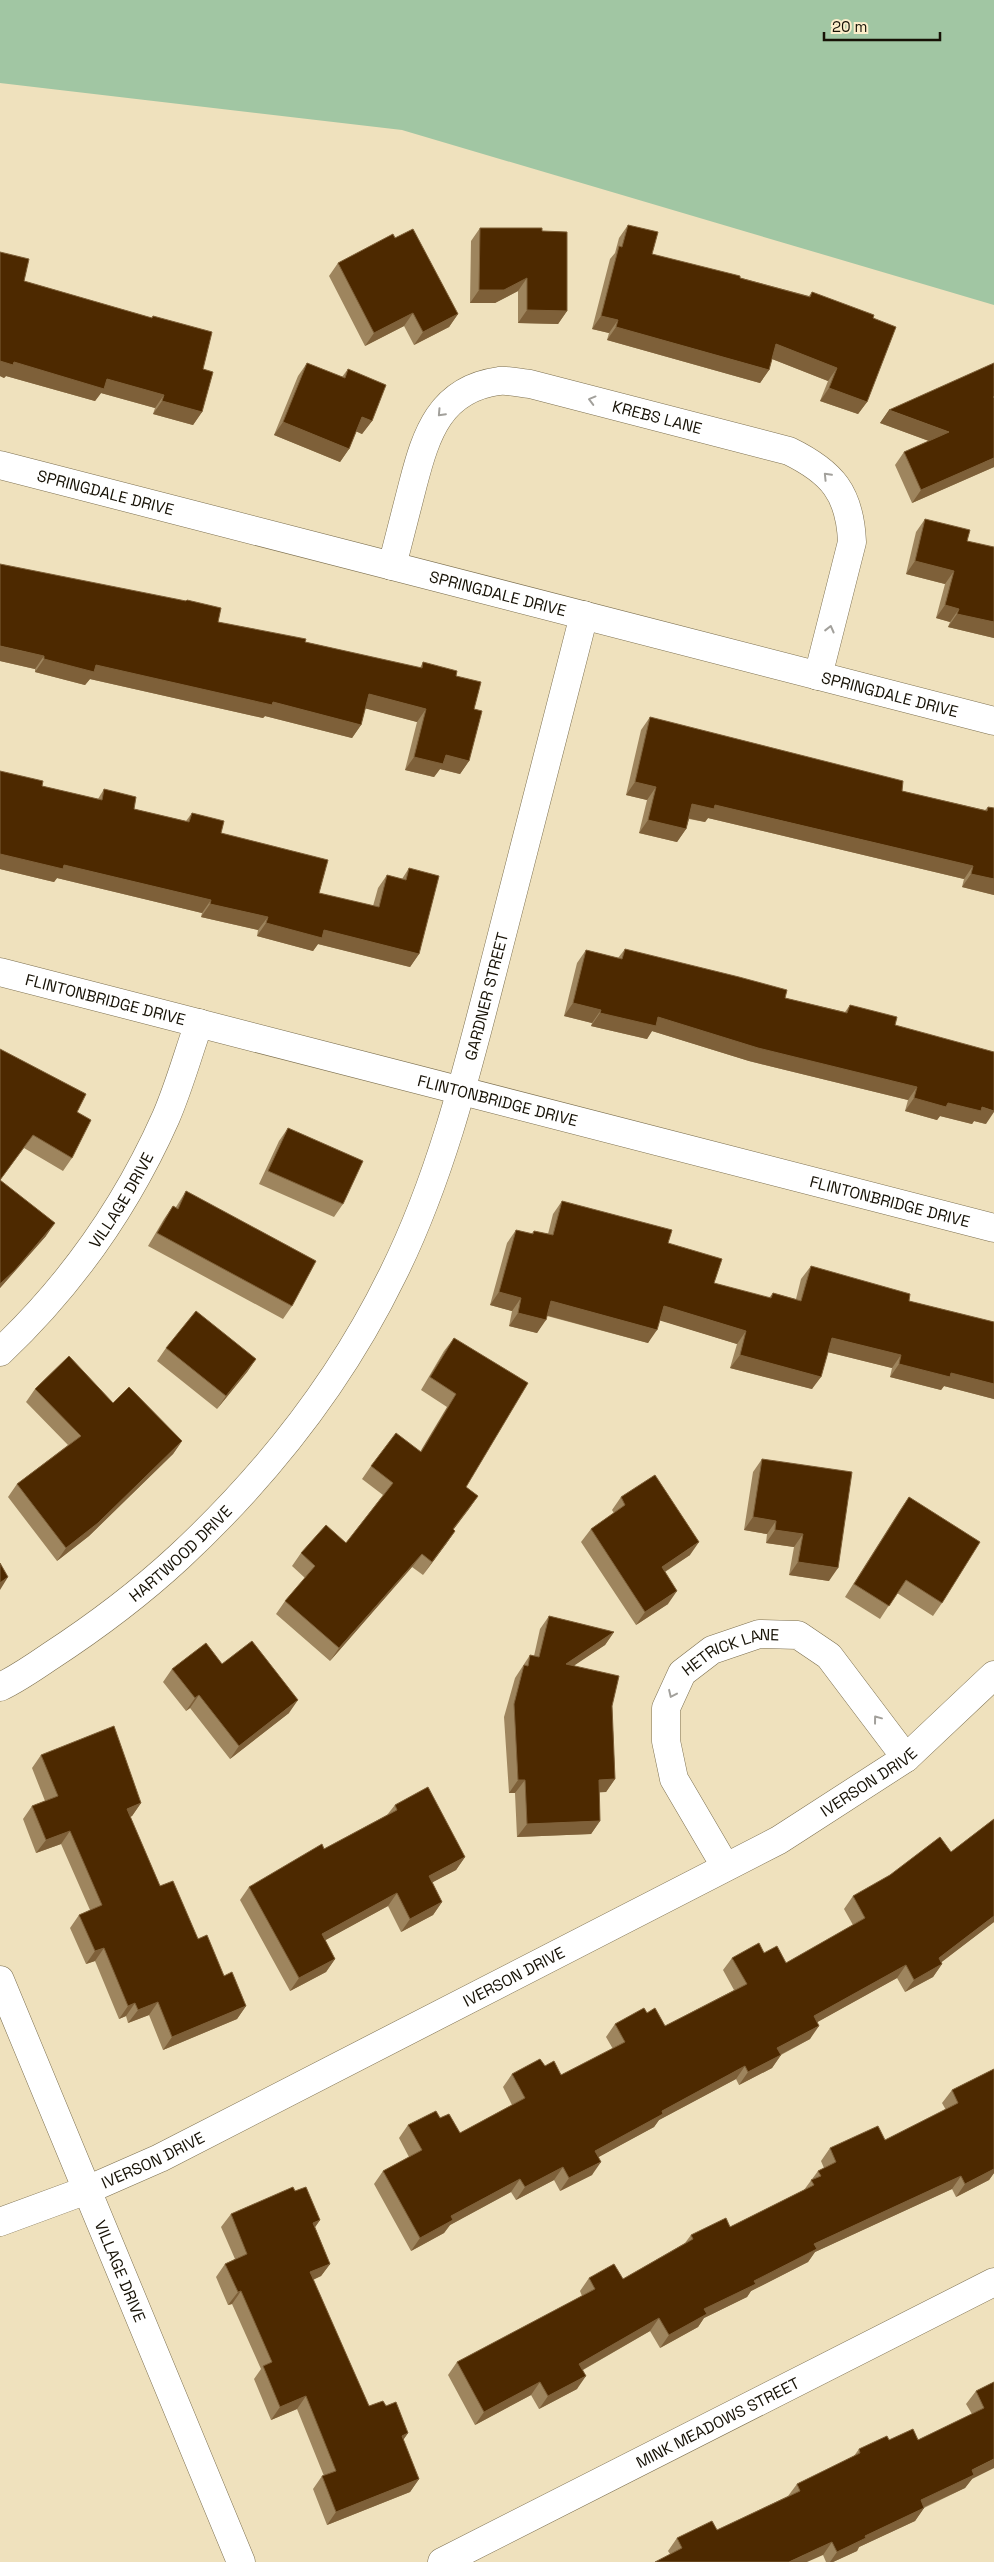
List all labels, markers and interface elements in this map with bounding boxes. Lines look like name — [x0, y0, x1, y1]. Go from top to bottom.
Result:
scale bar — [824, 10, 940, 42]
text: 20 m — [832, 17, 867, 36]
one-way arrow — [588, 395, 596, 405]
street label: KREBS LANE — [610, 395, 704, 439]
one-way arrow — [438, 407, 447, 416]
street label: SPRINGDALE DRIVE — [35, 464, 176, 520]
one-way arrow — [824, 472, 833, 481]
street label: SPRINGDALE DRIVE — [427, 565, 568, 621]
one-way arrow — [824, 624, 835, 633]
street label: SPRINGDALE DRIVE — [819, 666, 961, 722]
street label: GARDNER STREET — [459, 930, 513, 1063]
street label: FLINTONBRIDGE DRIVE — [23, 968, 188, 1030]
street label: FLINTONBRIDGE DRIVE — [415, 1069, 580, 1131]
street label: VILLAGE DRIVE — [84, 1149, 158, 1252]
street label: FLINTONBRIDGE DRIVE — [808, 1171, 972, 1232]
street label: HARTWOOD DRIVE — [124, 1501, 236, 1606]
street label: HETRICK LANE — [677, 1624, 779, 1680]
one-way arrow — [667, 1689, 678, 1698]
one-way arrow — [874, 1715, 883, 1725]
street label: IVERSON DRIVE — [816, 1743, 921, 1821]
street label: IVERSON DRIVE — [459, 1941, 568, 2011]
street label: IVERSON DRIVE — [98, 2127, 208, 2193]
street label: VILLAGE DRIVE — [90, 2217, 151, 2325]
street label: MINK MEADOWS STREET — [632, 2372, 803, 2472]

